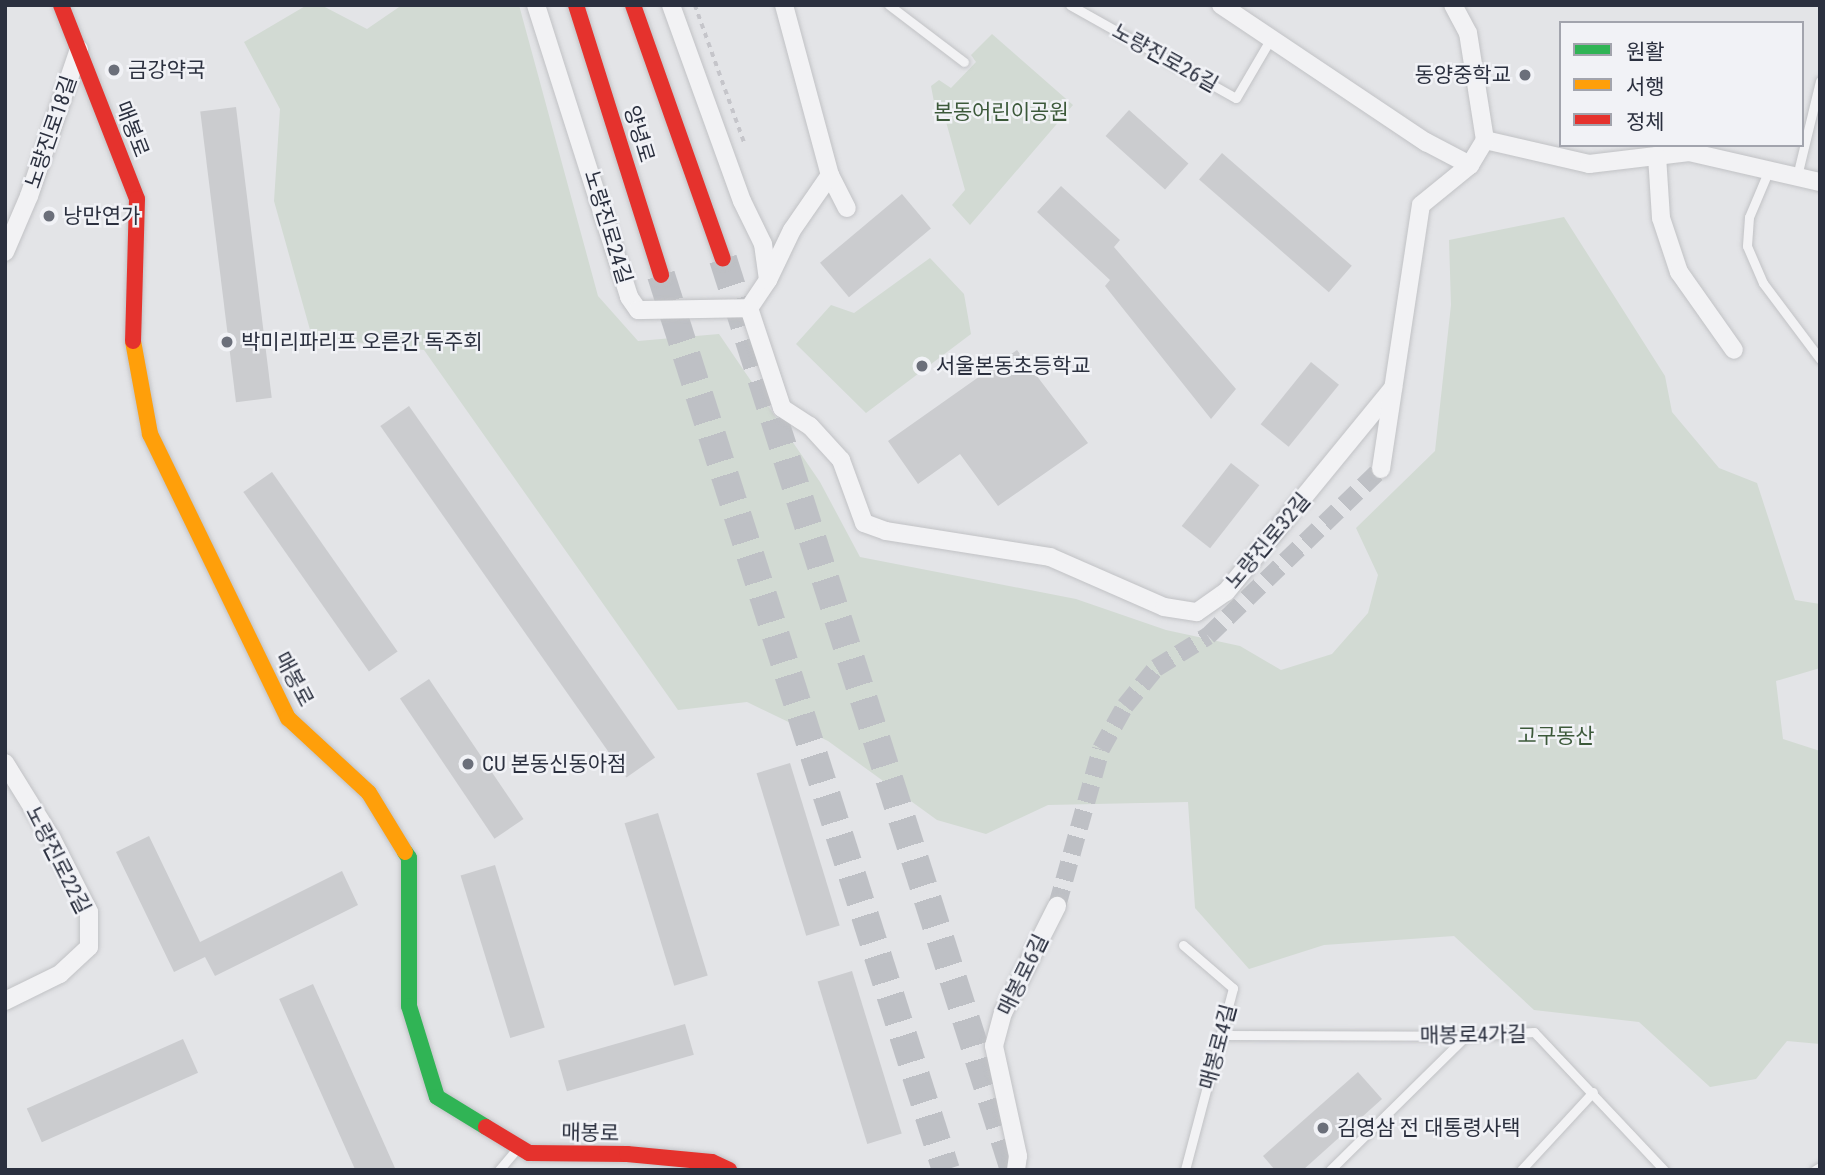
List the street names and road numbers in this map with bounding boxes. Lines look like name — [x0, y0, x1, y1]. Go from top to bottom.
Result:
street label: 노량진로26길 — [1108, 19, 1222, 97]
street label: 노량진로18길 — [20, 72, 82, 192]
street label: 매봉로 — [110, 97, 154, 161]
street label: 양녕로 — [618, 103, 660, 165]
street label: 노량진로24길 — [579, 167, 637, 287]
street label: 노량진로32길 — [1221, 488, 1315, 594]
street label: 매봉로 — [269, 647, 319, 711]
street label: 노량진로22길 — [20, 802, 96, 918]
street label: 매봉로6길 — [992, 930, 1054, 1020]
street label: 매봉로4길 — [1194, 1001, 1242, 1093]
street label: 매봉로4가길 — [1419, 1021, 1527, 1049]
street label: 매봉로 — [561, 1120, 619, 1146]

